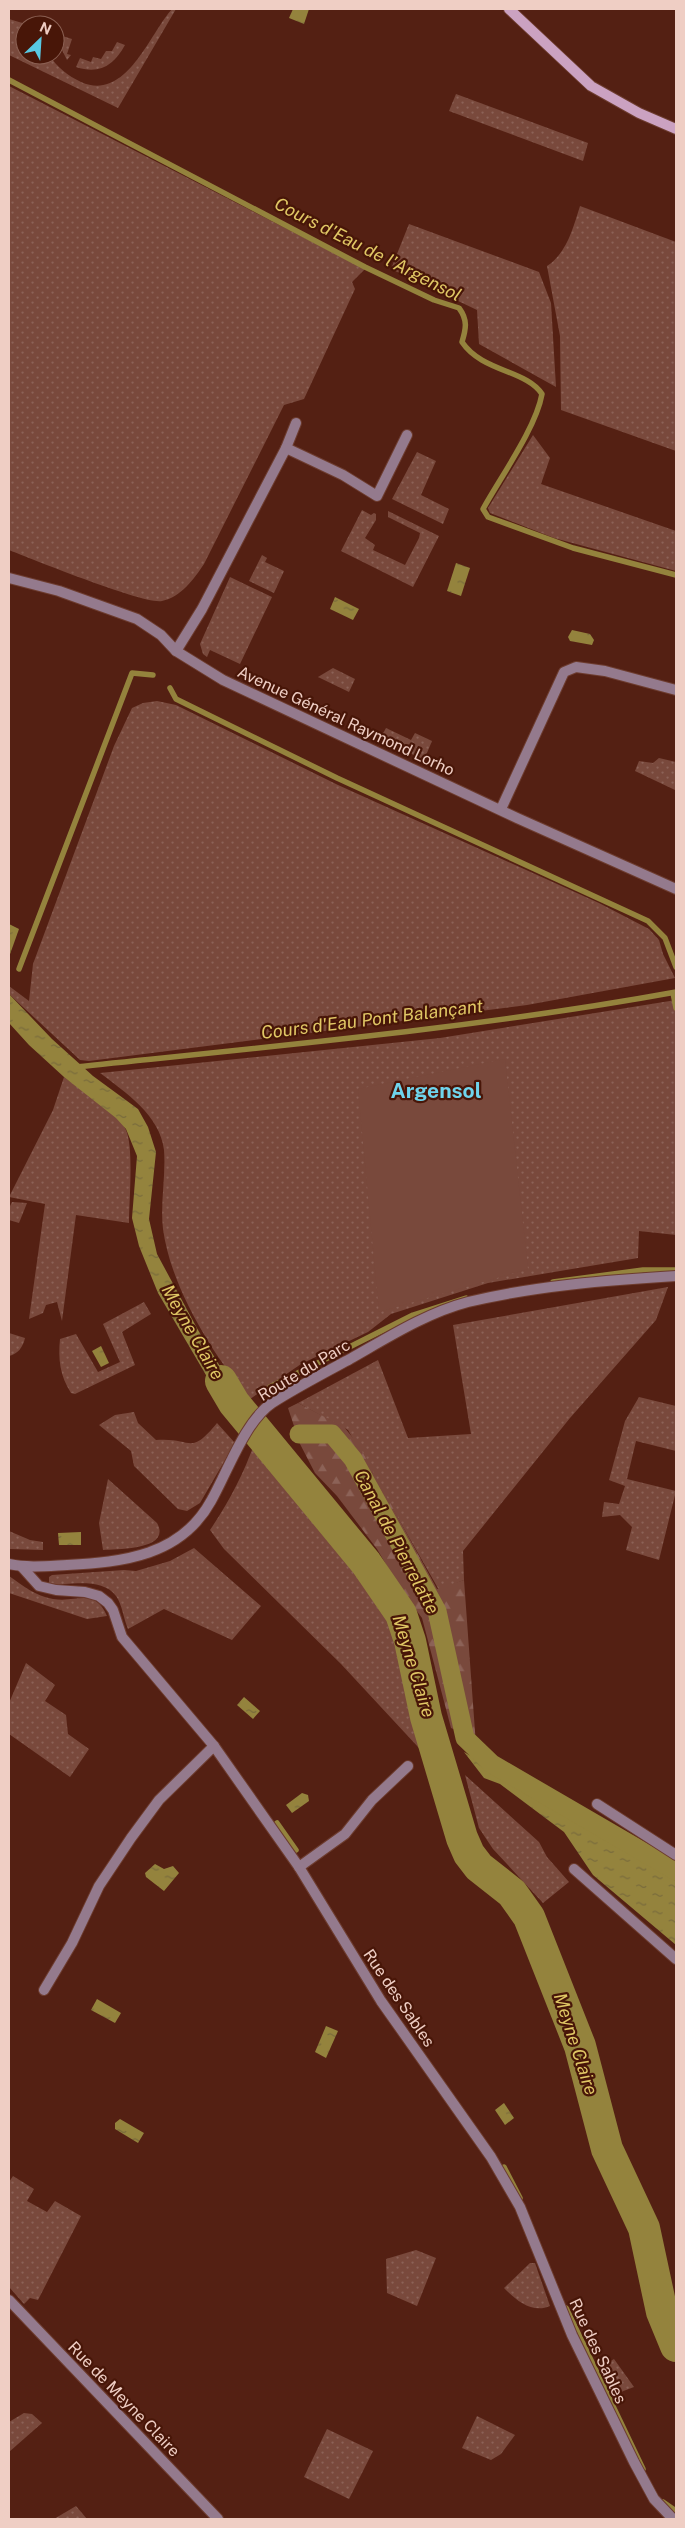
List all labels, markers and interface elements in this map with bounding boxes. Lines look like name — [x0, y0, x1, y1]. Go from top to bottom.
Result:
north arrow — [15, 15, 65, 65]
text: N — [37, 19, 54, 38]
water label: Cours d'Eau de l'Argensol — [271, 193, 465, 305]
street label: Avenue Général Raymond Lorho — [234, 662, 458, 780]
water label: Cours d'Eau Pont Balançant — [260, 995, 485, 1043]
district label: Argensol — [390, 1078, 482, 1103]
water label: Meyne Claire — [157, 1281, 229, 1383]
street label: Route du Parc — [255, 1335, 353, 1405]
water label: Canal de Pierrelatte — [350, 1466, 444, 1618]
water label: Meyne Claire — [388, 1612, 440, 1720]
street label: Rue des Sables — [359, 1946, 439, 2050]
water label: Meyne Claire — [550, 1990, 602, 2098]
street label: Rue des Sables — [565, 2295, 631, 2407]
street label: Rue de Meyne Claire — [64, 2338, 184, 2460]

